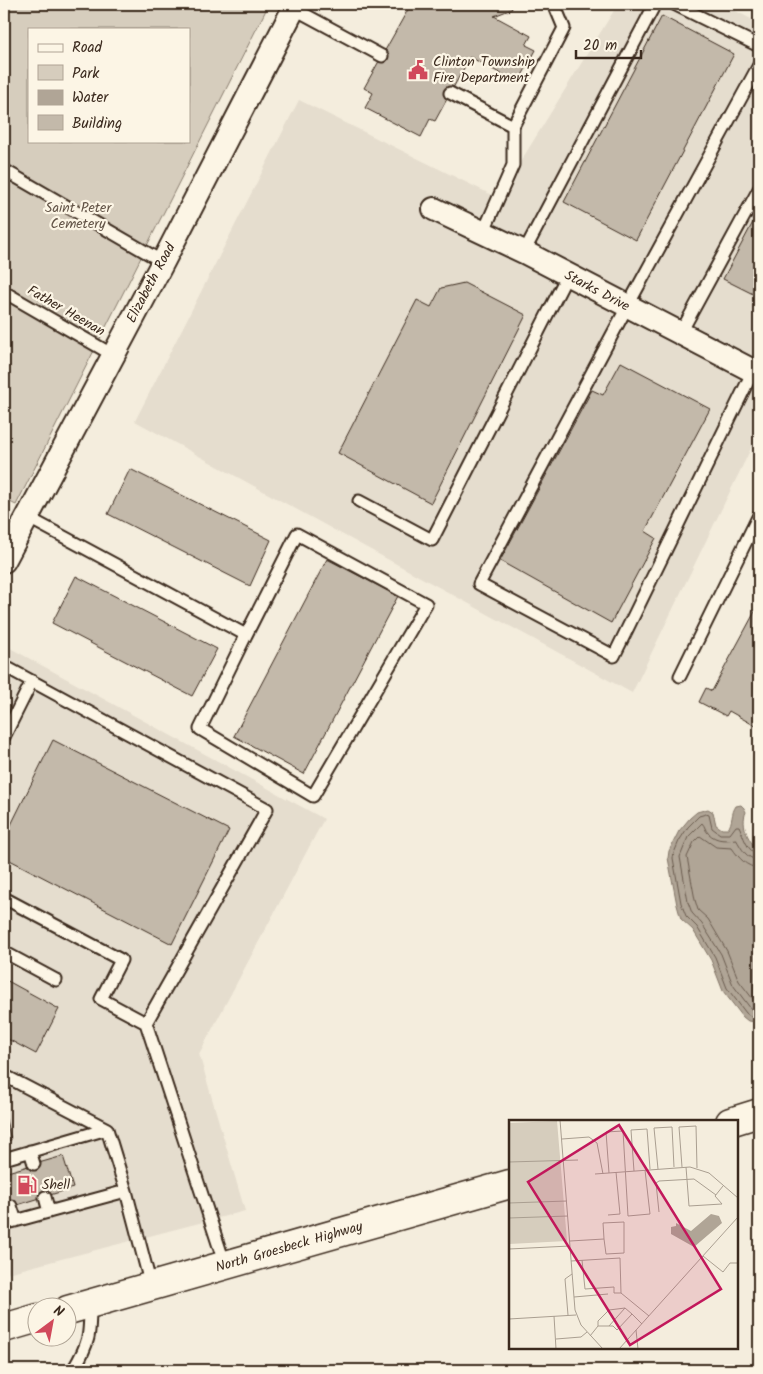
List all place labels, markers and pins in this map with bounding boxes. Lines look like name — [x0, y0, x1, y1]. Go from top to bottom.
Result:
place label: Clinton Township Fire Department — [433, 51, 535, 89]
public building icon: Clinton Township Fire Department — [407, 59, 429, 81]
fuel station icon: Shell — [16, 1174, 38, 1196]
place label: Shell — [42, 1174, 71, 1196]

